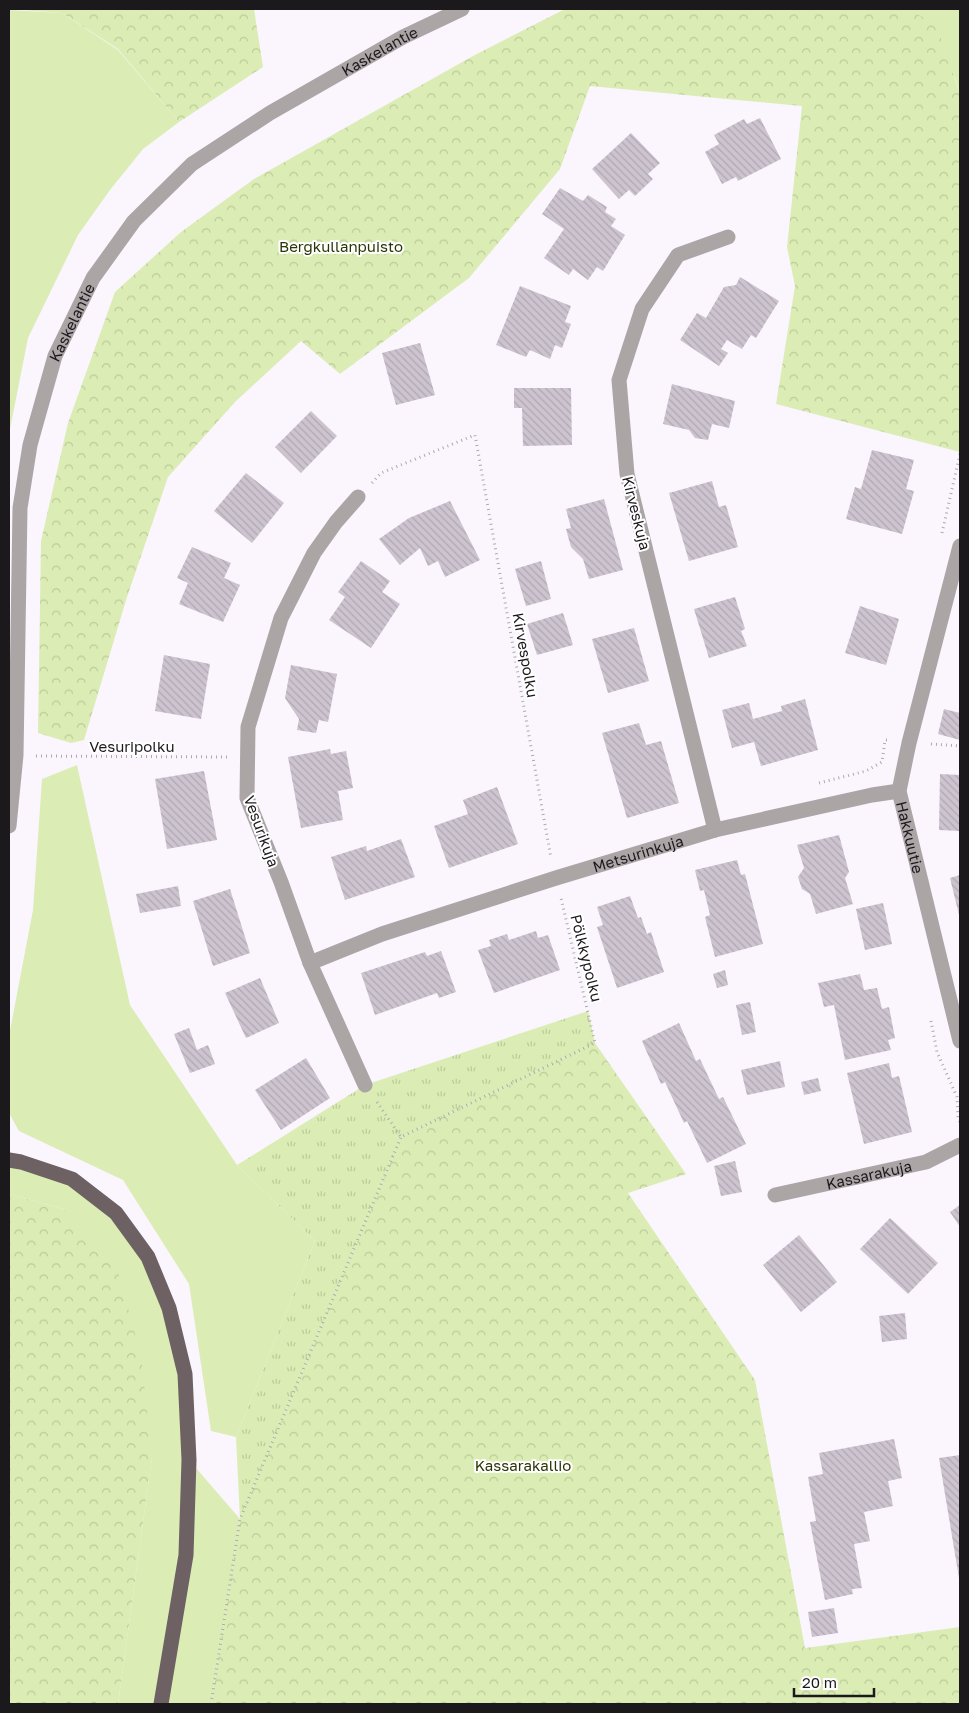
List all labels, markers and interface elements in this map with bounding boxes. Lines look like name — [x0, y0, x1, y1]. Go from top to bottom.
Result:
street label: Kaskelantie — [338, 22, 421, 79]
park label: Bergkullanpuisto — [279, 237, 403, 255]
street label: Kaskelantie — [45, 280, 98, 364]
street label: Kirveskuja — [619, 474, 655, 552]
street label: Kirvespolku — [510, 611, 542, 699]
street label: Vesuripolku — [89, 737, 175, 755]
street label: Vesurikuja — [241, 793, 283, 869]
street label: Hakkuutie — [893, 799, 928, 875]
street label: Metsurinkuja — [590, 831, 685, 875]
street label: Pölkkypolku — [567, 912, 607, 1004]
street label: Kassarakuja — [824, 1156, 913, 1193]
park label: Kassarakallio — [475, 1456, 571, 1474]
scale bar — [794, 1666, 874, 1698]
text: 20 m — [802, 1673, 837, 1691]

